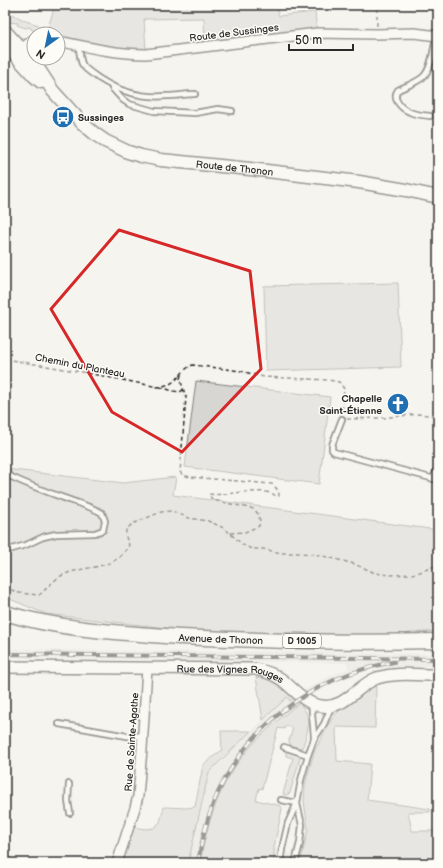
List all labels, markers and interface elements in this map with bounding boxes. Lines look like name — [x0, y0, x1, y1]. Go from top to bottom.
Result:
street label: Route de Sussinges — [189, 22, 280, 44]
north arrow — [26, 26, 66, 66]
scale bar — [289, 26, 353, 52]
text: 50 m — [295, 33, 322, 48]
text: N — [34, 46, 48, 62]
bus stop icon: Sussinges — [50, 104, 76, 130]
place label: Sussinges — [78, 112, 124, 124]
street label: Route de Thonon — [195, 159, 274, 179]
street label: Chemin du Planteau — [34, 351, 126, 381]
church icon: Chapelle Saint-Étienne — [385, 391, 411, 417]
place label: Chapelle Saint-Étienne — [320, 393, 382, 417]
street label: Avenue de Thonon — [178, 632, 264, 647]
road number: D 1005 — [283, 634, 321, 648]
street label: Rue des Vignes Rouges — [176, 663, 286, 686]
street label: Rue de Sainte-Agathe — [123, 692, 141, 792]

